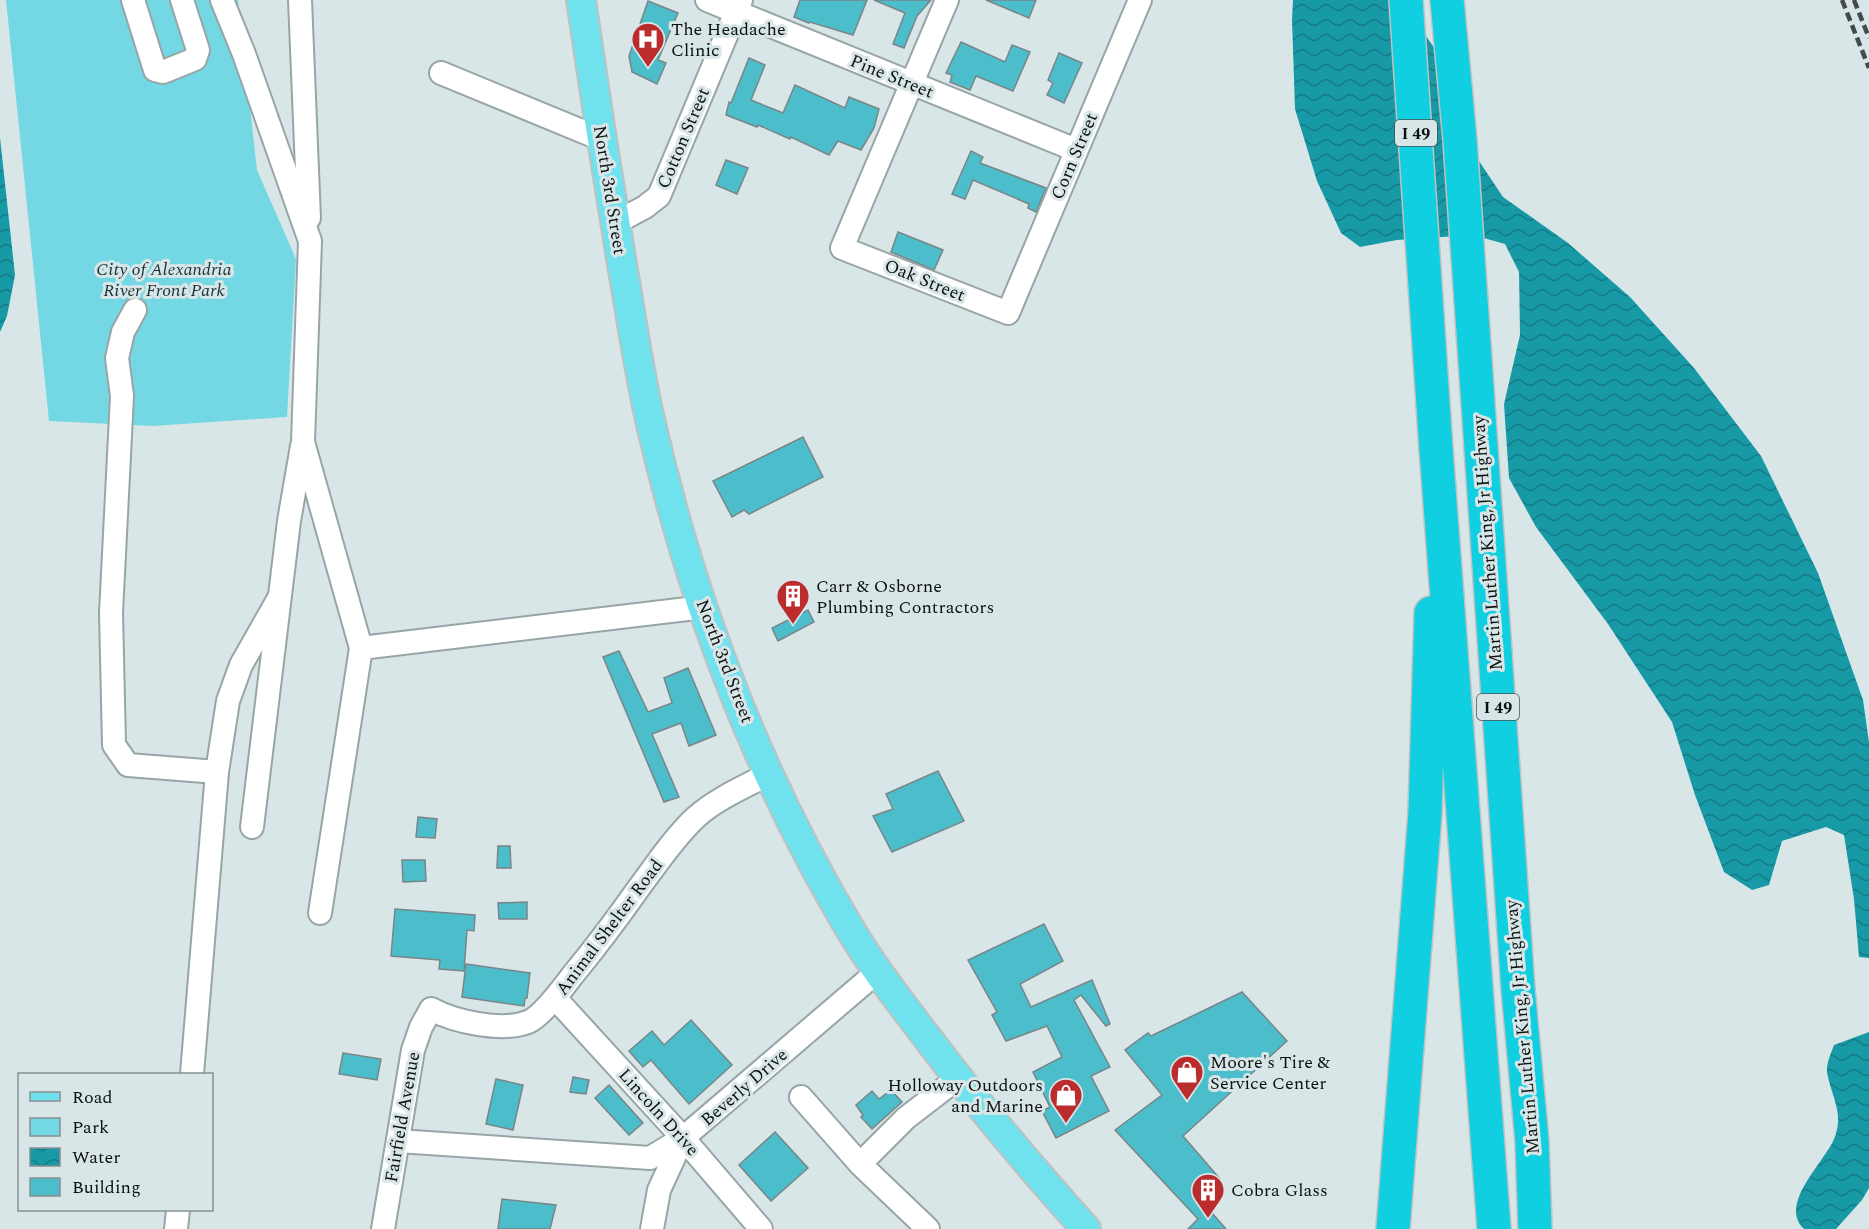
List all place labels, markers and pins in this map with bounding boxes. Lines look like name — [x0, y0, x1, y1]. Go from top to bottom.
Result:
place label: The Headache Clinic — [671, 16, 786, 64]
hospital icon: The Headache Clinic — [630, 21, 666, 68]
place label: Carr & Osborne Plumbing Contractors — [816, 573, 994, 621]
building icon: Carr & Osborne Plumbing Contractors — [775, 578, 811, 625]
place label: Moore's Tire & Service Center — [1210, 1049, 1331, 1097]
shop icon: Moore's Tire & Service Center — [1169, 1054, 1205, 1101]
place label: Holloway Outdoors and Marine — [887, 1072, 1043, 1120]
shop icon: Holloway Outdoors and Marine — [1048, 1077, 1084, 1124]
building icon: Cobra Glass — [1190, 1172, 1226, 1219]
place label: Cobra Glass — [1231, 1177, 1328, 1204]

